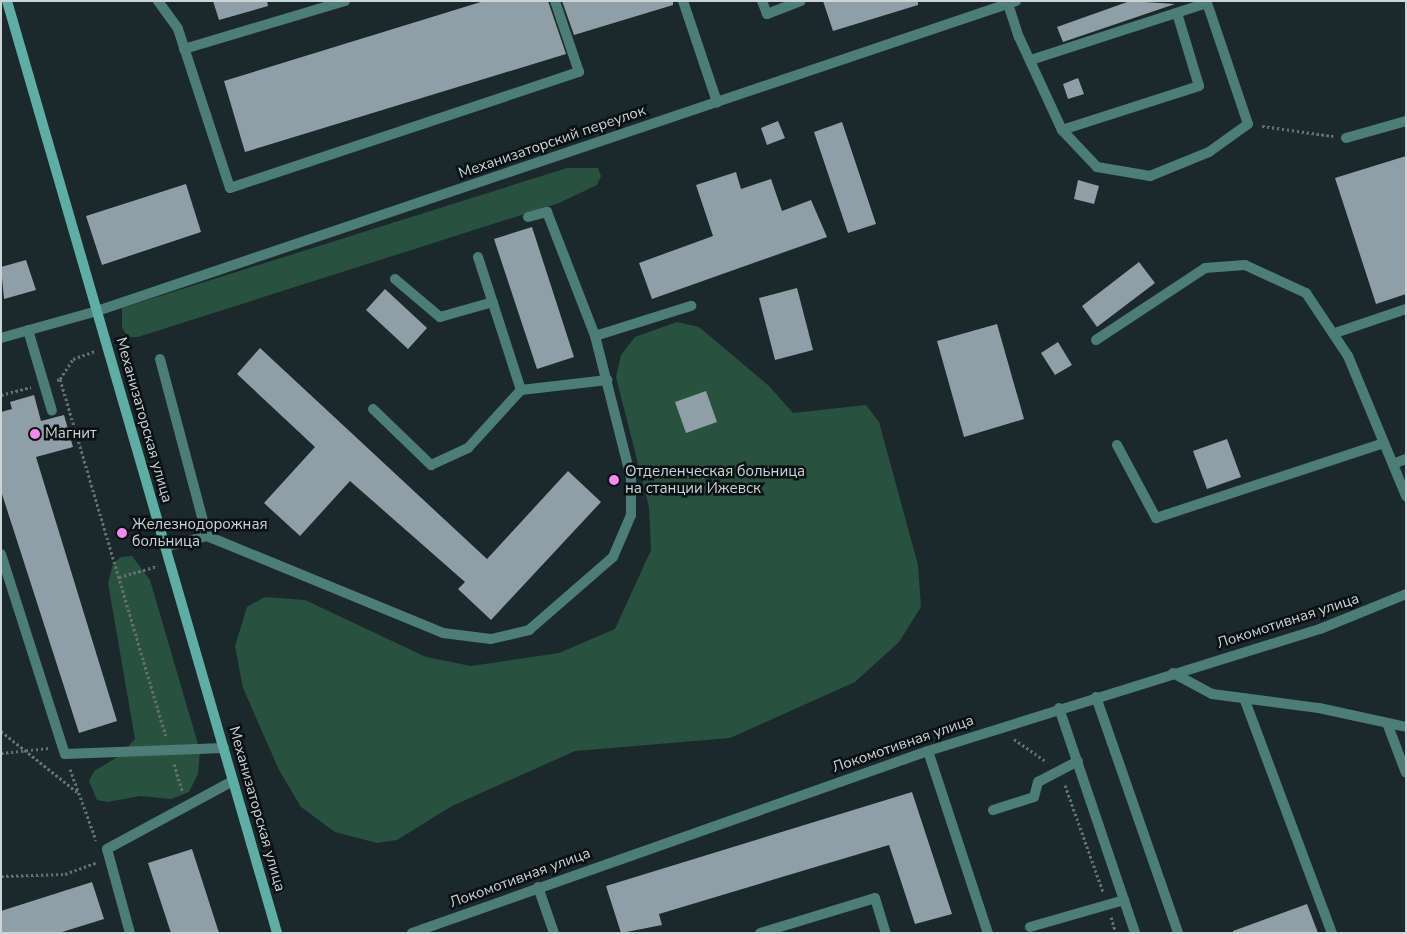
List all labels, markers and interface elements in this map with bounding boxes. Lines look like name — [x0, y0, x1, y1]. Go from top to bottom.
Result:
street label: Механизаторский переулок — [456, 101, 648, 183]
street label: Механизаторская улица — [112, 335, 176, 505]
place label: Магнит — [45, 425, 97, 443]
marker: Магнит — [29, 428, 41, 440]
place label: Отделенческая больница на станции Ижевск — [625, 462, 805, 497]
marker: Отделенческая больница на станции Ижевск — [607, 473, 621, 487]
place label: Железнодорожная больница — [132, 515, 268, 550]
marker: Железнодорожная больница — [116, 527, 128, 539]
street label: Локомотивная улица — [1215, 589, 1361, 653]
street label: Локомотивная улица — [830, 711, 976, 777]
street label: Механизаторская улица — [225, 724, 289, 894]
street label: Локомотивная улица — [447, 844, 593, 912]

